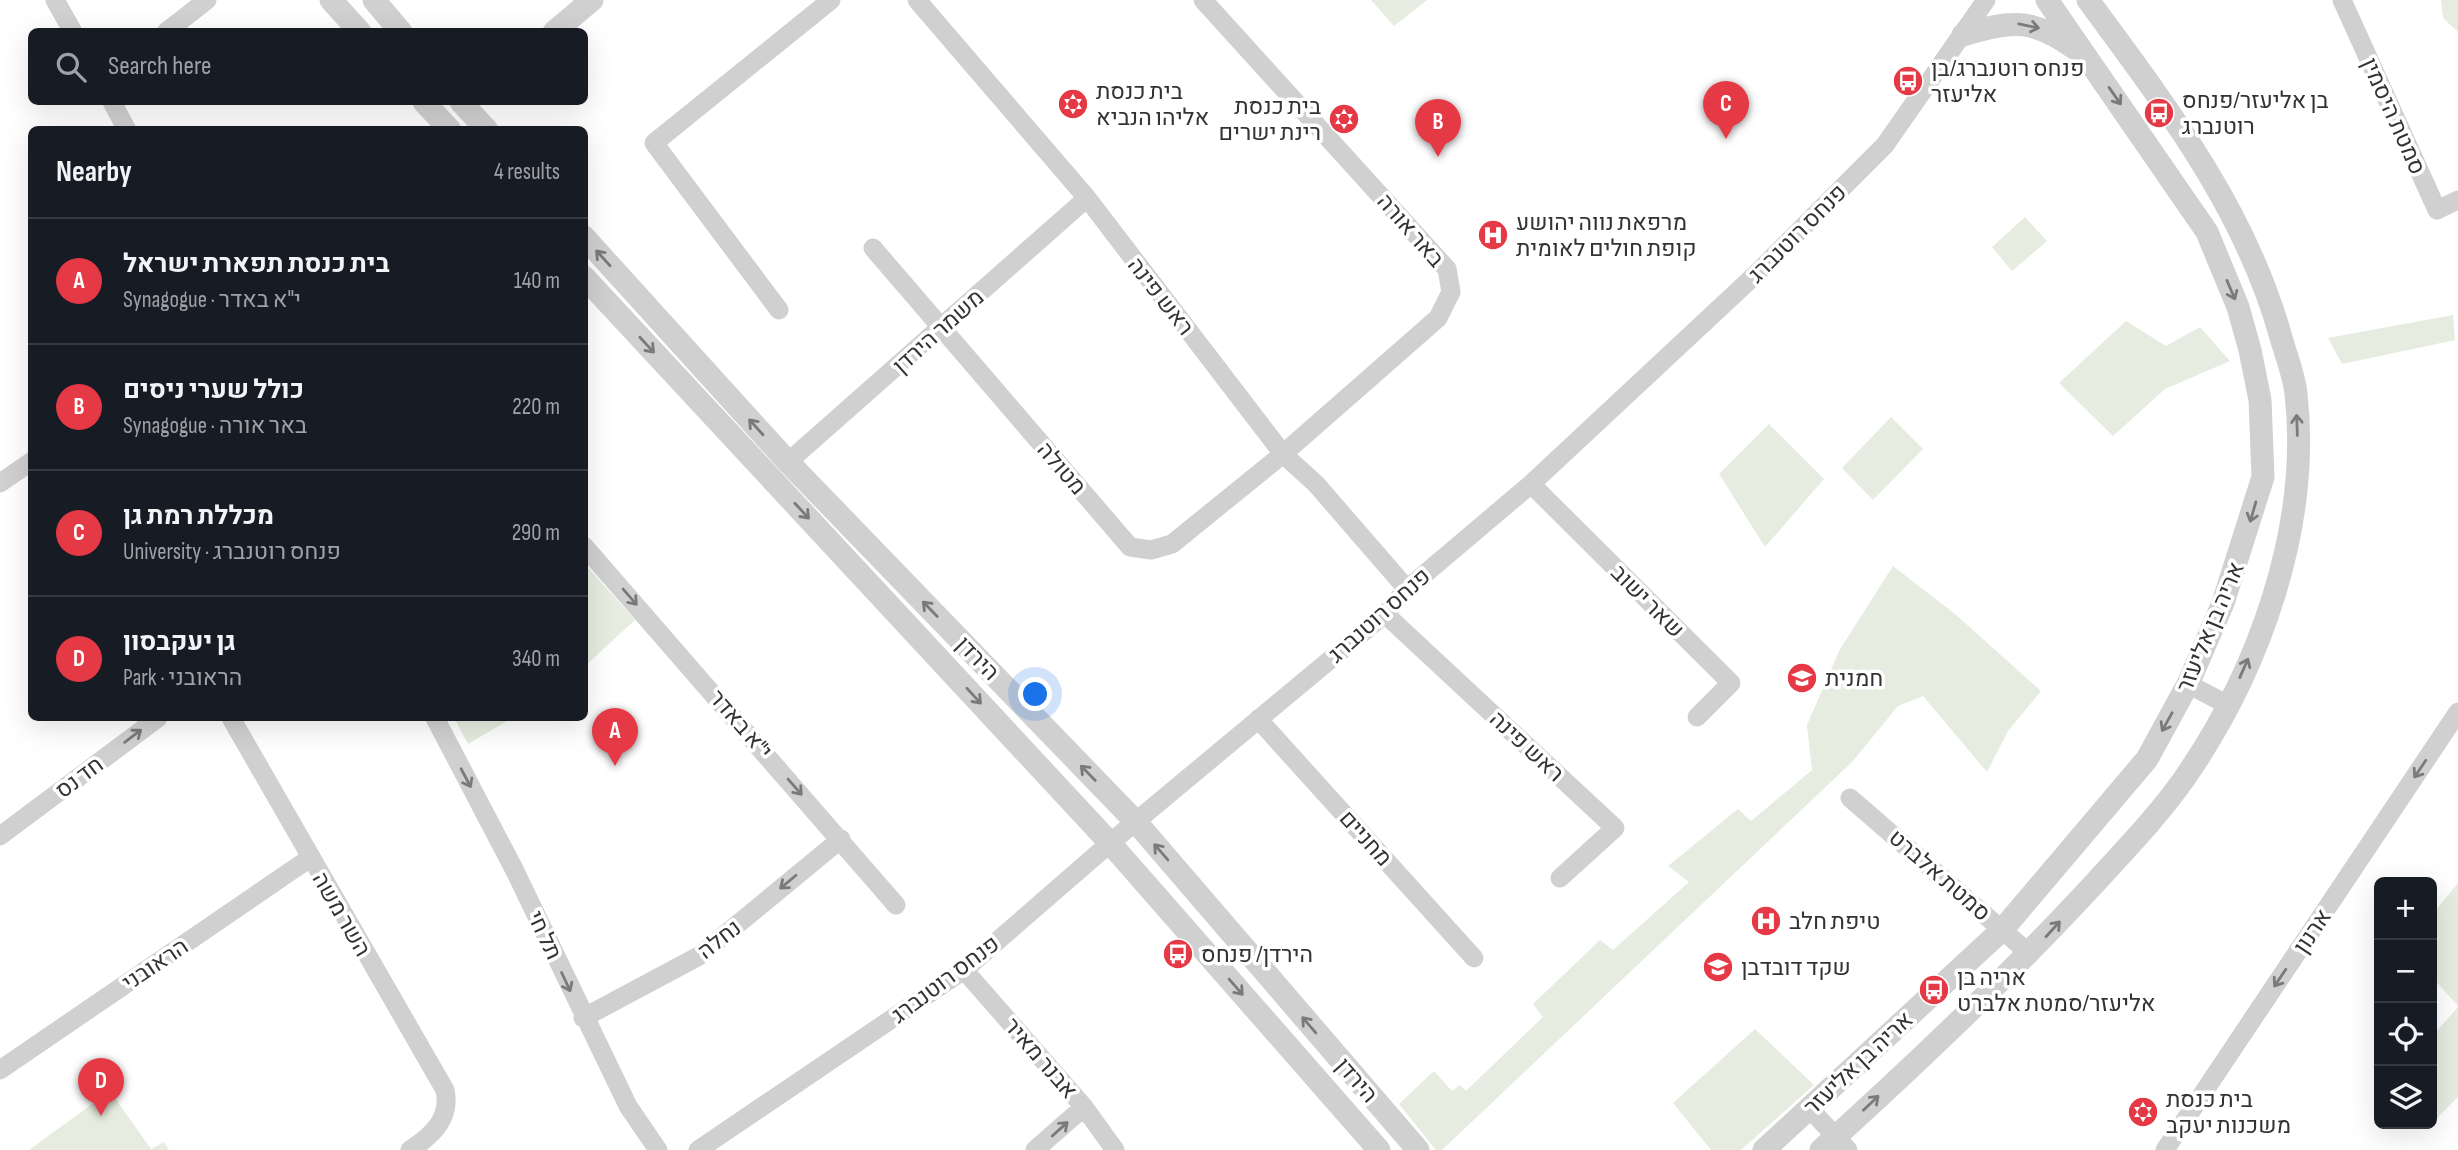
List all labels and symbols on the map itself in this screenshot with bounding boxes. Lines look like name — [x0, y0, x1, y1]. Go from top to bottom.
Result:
one-way arrow — [2017, 19, 2040, 33]
street label: סמטת היסמין — [2355, 54, 2431, 179]
place label: פנחס רוטנברג/בן אליעזר — [1931, 55, 2084, 109]
bus stop icon: פנחס רוטנברג/בן אליעזר — [1891, 64, 1925, 98]
place label: בית כנסת אליהו הנביא — [1096, 78, 1209, 132]
pin: C — [1703, 81, 1749, 139]
one-way arrow — [2108, 86, 2122, 105]
synagogue icon: בית כנסת אליהו הנביא — [1056, 87, 1090, 121]
place label: בן אליעזר/פנחס רוטנברג — [2182, 87, 2329, 141]
place label: בית כנסת רינת ישרים — [1218, 93, 1321, 147]
bus stop icon: בן אליעזר/פנחס רוטנברג — [2142, 96, 2176, 130]
pin: B — [1415, 99, 1461, 157]
synagogue icon: בית כנסת רינת ישרים — [1327, 102, 1361, 136]
street label: פנחס רוטנברג — [1743, 179, 1853, 289]
street label: באר אורה — [1371, 188, 1450, 273]
place label: מרפאת נווה יהושע קופת חולים לאומית — [1516, 209, 1697, 263]
hospital icon: מרפאת נווה יהושע קופת חולים לאומית — [1476, 218, 1510, 252]
one-way arrow — [595, 250, 612, 267]
street label: ראש פינה — [1121, 252, 1199, 341]
one-way arrow — [2225, 279, 2238, 301]
street label: משמר הירדן — [887, 284, 990, 380]
one-way arrow — [639, 336, 656, 353]
one-way arrow — [2290, 413, 2304, 436]
one-way arrow — [748, 418, 764, 436]
street label: מטולה — [1031, 436, 1092, 501]
one-way arrow — [2246, 501, 2259, 523]
one-way arrow — [794, 502, 811, 519]
street label: אריה בן אליעזר — [2171, 558, 2251, 697]
street label: שאר ישוב — [1605, 559, 1690, 644]
street label: פנחס רוטנברג — [1323, 563, 1437, 669]
one-way arrow — [621, 588, 638, 605]
one-way arrow — [922, 601, 939, 618]
street label: הירדן — [950, 631, 1005, 687]
one-way arrow — [2238, 658, 2251, 679]
school or university icon: חמנית — [1785, 661, 1819, 695]
place label: חמנית — [1825, 665, 1883, 693]
your location — [1018, 677, 1052, 711]
street label: י"א באדר — [703, 684, 778, 765]
one-way arrow — [965, 687, 982, 704]
street label: ראש פינה — [1483, 705, 1569, 788]
pin: A — [592, 708, 638, 766]
one-way arrow — [2160, 712, 2174, 732]
one-way arrow — [123, 729, 142, 743]
street label: חד נס — [50, 751, 109, 805]
one-way arrow — [2413, 759, 2427, 778]
one-way arrow — [1080, 764, 1097, 781]
one-way arrow — [460, 767, 474, 788]
one-way arrow — [787, 777, 803, 795]
street label: מחניים — [1333, 805, 1398, 872]
street label: סמטת אלברט — [1883, 824, 1996, 928]
one-way arrow — [1153, 843, 1169, 861]
street label: השר משה — [306, 867, 377, 962]
one-way arrow — [780, 874, 798, 890]
hospital icon: טיפת חלב — [1749, 904, 1783, 938]
street label: ארנון — [2288, 904, 2338, 959]
street label: תל חי — [521, 907, 568, 964]
place label: טיפת חלב — [1789, 908, 1880, 936]
street label: נחלה — [692, 914, 747, 965]
one-way arrow — [2044, 921, 2061, 938]
street label: פנחס רוטנברג — [886, 930, 1005, 1029]
street label: הראובני — [117, 933, 194, 997]
bus stop icon: הירדן/ פנחס — [1161, 937, 1195, 971]
place label: הירדן/ פנחס — [1201, 941, 1313, 969]
school or university icon: שקד דובדבן — [1701, 950, 1735, 984]
place label: שקד דובדבן — [1741, 954, 1851, 982]
place label: אריה בן אליעזר/סמטת אלברט — [1957, 964, 2156, 1018]
one-way arrow — [2273, 968, 2287, 988]
one-way arrow — [560, 971, 574, 992]
bus stop icon: אריה בן אליעזר/סמטת אלברט — [1917, 973, 1951, 1007]
one-way arrow — [1228, 977, 1244, 995]
street label: אריה בן אליעזר — [1798, 1006, 1919, 1121]
street label: אבנר מאיר — [998, 1013, 1083, 1105]
one-way arrow — [1301, 1016, 1317, 1034]
street label: הירדן — [1329, 1052, 1383, 1109]
pin: D — [78, 1058, 124, 1116]
place label: בית כנסת משכנות יעקב — [2166, 1086, 2291, 1140]
one-way arrow — [1862, 1095, 1879, 1112]
synagogue icon: בית כנסת משכנות יעקב — [2126, 1095, 2160, 1129]
one-way arrow — [1050, 1121, 1068, 1137]

